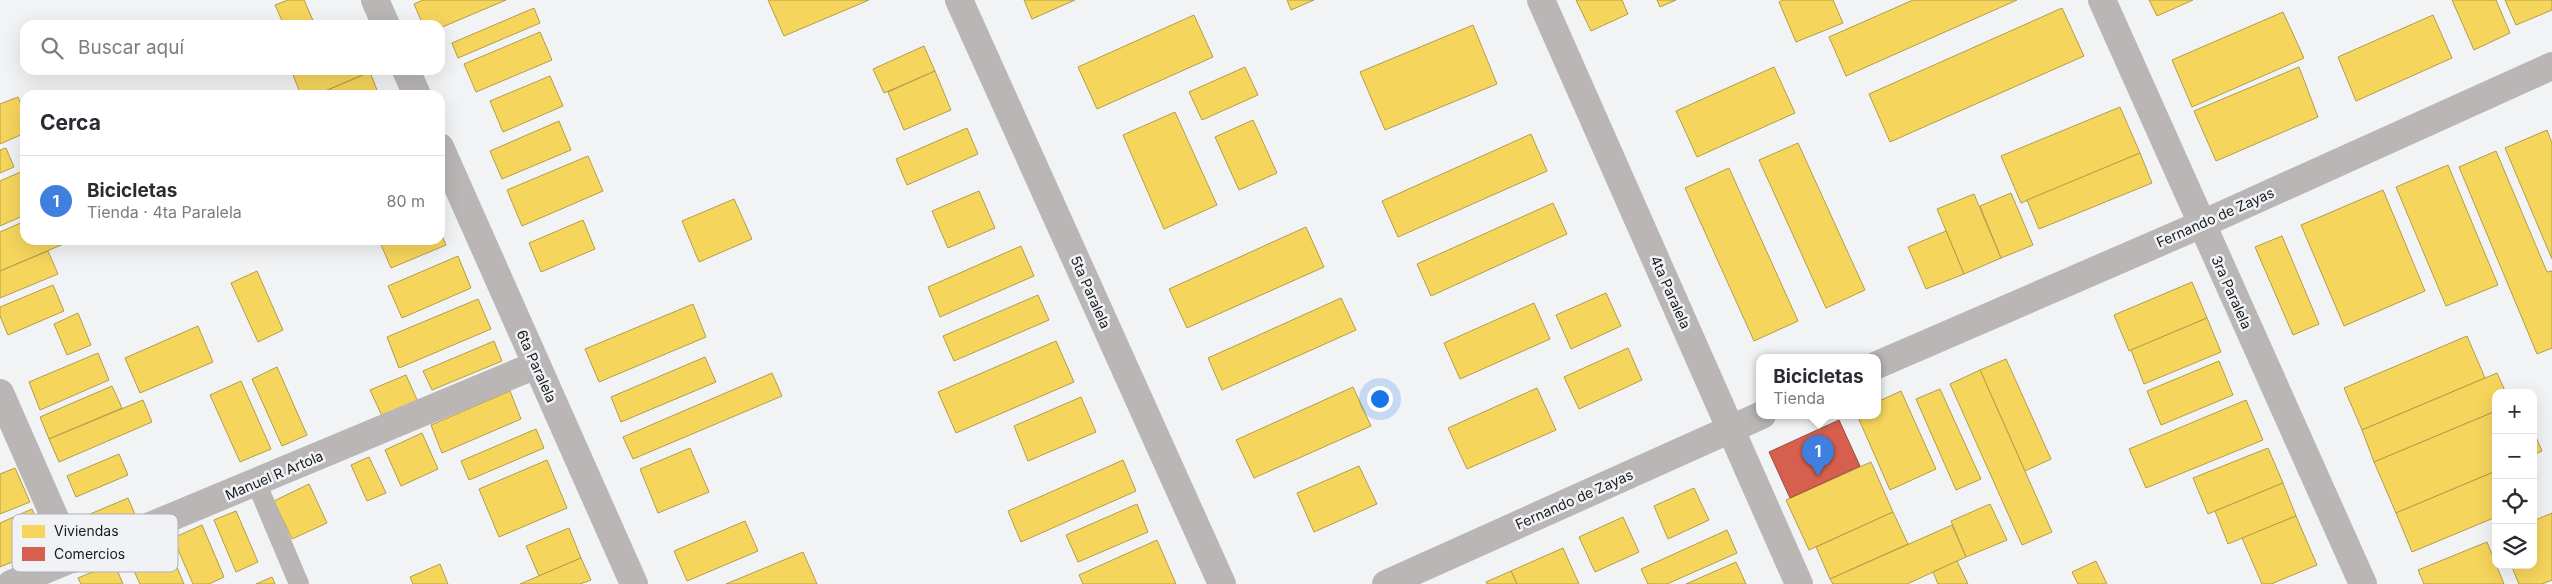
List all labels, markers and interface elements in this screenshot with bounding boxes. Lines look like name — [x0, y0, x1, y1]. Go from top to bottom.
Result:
search box — [20, 20, 445, 75]
icon: search — [38, 34, 66, 62]
text: Buscar aquí — [78, 36, 184, 59]
text: Cerca — [40, 110, 101, 135]
text: Bicicletas — [87, 179, 177, 202]
street label: Fernando de Zayas — [2154, 183, 2276, 251]
text: 1 — [53, 191, 59, 211]
text: 80 m — [386, 191, 425, 211]
text: Tienda · 4ta Paralela — [87, 202, 242, 222]
street label: 5ta Paralela — [1067, 253, 1115, 331]
street label: 4ta Paralela — [1647, 253, 1695, 331]
street label: 3ra Paralela — [2208, 253, 2256, 331]
street label: 6ta Paralela — [513, 327, 561, 405]
popup — [1756, 354, 1881, 419]
text: Bicicletas — [1773, 365, 1864, 388]
your location — [1367, 386, 1393, 412]
text: Tienda — [1773, 388, 1825, 408]
map controls — [2492, 389, 2537, 569]
button: + — [2492, 389, 2537, 434]
button: − — [2492, 434, 2537, 479]
pin: 1 — [1802, 435, 1834, 476]
street label: Manuel R Artola — [222, 447, 326, 503]
street label: Fernando de Zayas — [1513, 465, 1635, 533]
button: locate — [2492, 479, 2537, 524]
legend — [12, 514, 178, 572]
text: Viviendas — [54, 522, 119, 539]
button: layers — [2492, 524, 2537, 569]
text: Comercios — [54, 545, 125, 562]

